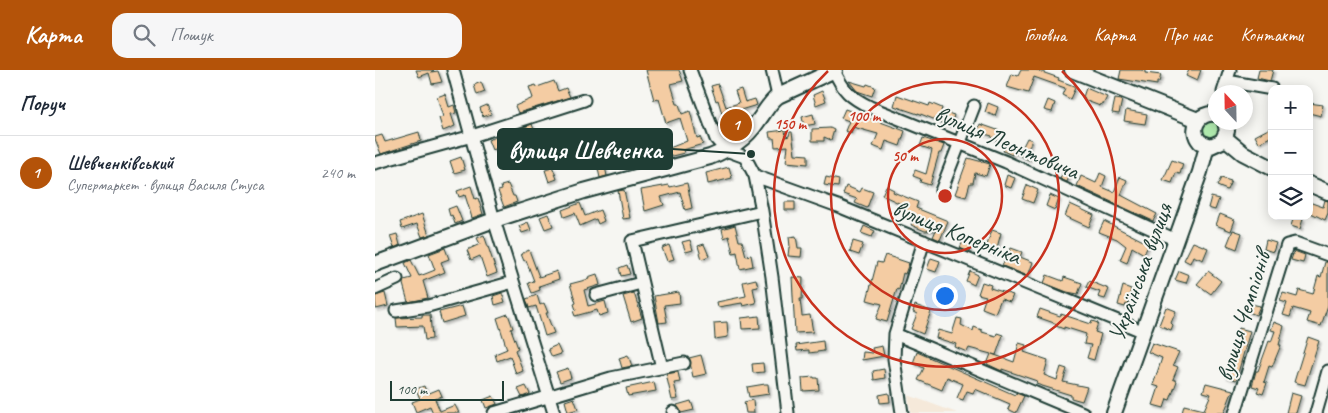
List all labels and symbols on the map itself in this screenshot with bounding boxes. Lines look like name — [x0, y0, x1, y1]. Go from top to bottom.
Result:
north arrow — [1208, 85, 1253, 130]
street label: вулиця Леонтовича — [930, 98, 1085, 186]
pin: 1 — [720, 106, 752, 144]
text: 100 m — [848, 107, 882, 126]
text: 150 m — [774, 115, 808, 134]
callout: вулиця Шевченка — [498, 129, 672, 169]
text: вулиця Шевченка — [508, 134, 664, 166]
text: 50 m — [892, 147, 919, 166]
centre of rings — [936, 187, 954, 205]
street label: вулиця Коперніка — [889, 193, 1027, 272]
street label: Українська вулиця — [1101, 198, 1179, 345]
street label: вулиця Чемпіонів — [1209, 242, 1279, 385]
your location — [932, 283, 958, 309]
scale bar — [390, 378, 504, 401]

